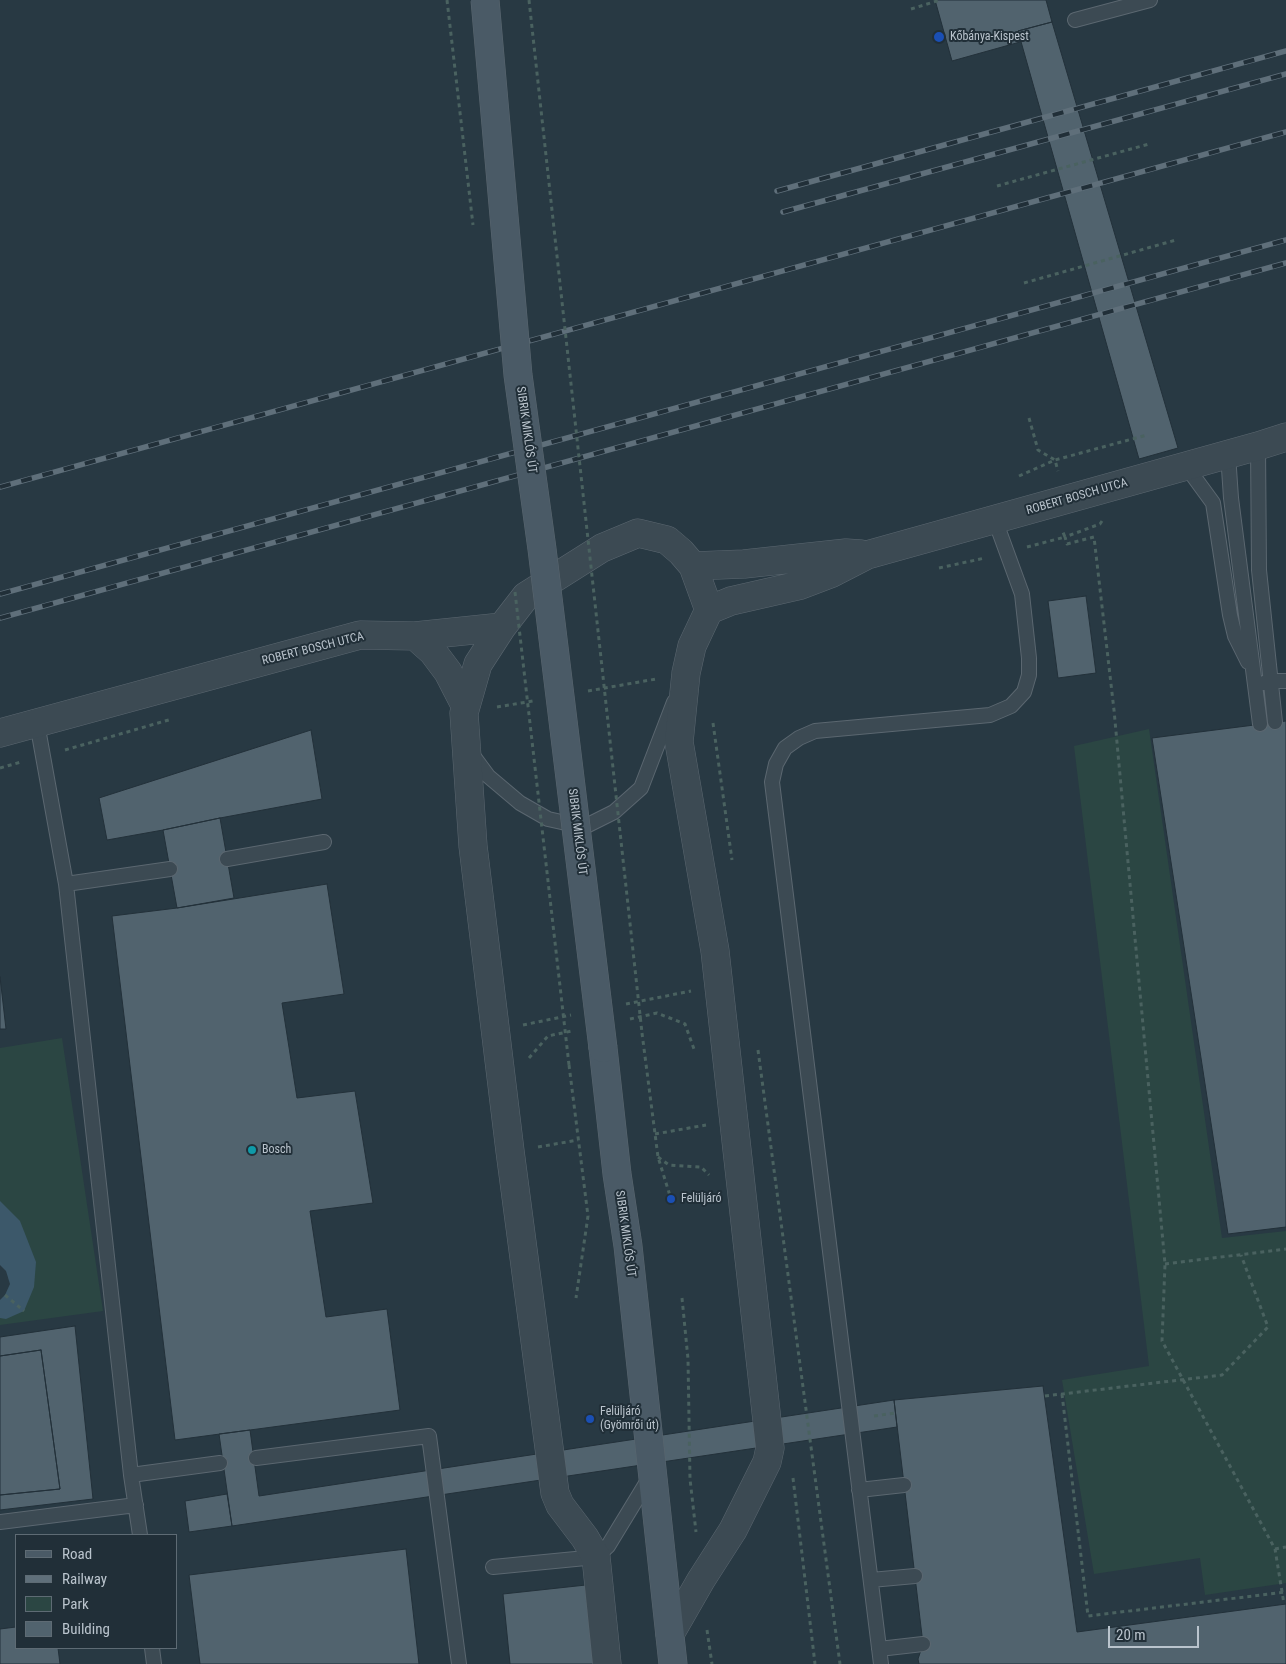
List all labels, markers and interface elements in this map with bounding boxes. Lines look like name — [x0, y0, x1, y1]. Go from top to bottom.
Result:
marker: Kőbánya-Kispest — [932, 30, 946, 44]
place label: Kőbánya-Kispest — [950, 30, 1029, 44]
street label: SIBRIK MIKLÓS ÚT — [513, 386, 539, 474]
street label: ROBERT BOSCH UTCA — [1025, 476, 1129, 518]
street label: ROBERT BOSCH UTCA — [261, 629, 365, 669]
street label: SIBRIK MIKLÓS ÚT — [565, 788, 589, 876]
place label: Bosch — [262, 1143, 291, 1157]
marker: Bosch — [246, 1144, 258, 1156]
street label: SIBRIK MIKLÓS ÚT — [612, 1190, 638, 1278]
place label: Felüljáró — [681, 1192, 722, 1206]
marker: Felüljáró — [665, 1193, 677, 1205]
place label: Felüljáró (Gyömrői út) — [600, 1405, 659, 1433]
marker: Felüljáró (Gyömrői út) — [584, 1413, 596, 1425]
legend — [15, 1534, 178, 1649]
text: Road — [62, 1545, 92, 1563]
text: Railway — [62, 1570, 107, 1588]
text: Park — [62, 1595, 89, 1613]
scale bar — [1111, 1616, 1202, 1648]
text: Building — [62, 1620, 110, 1638]
text: 20 m — [1116, 1626, 1146, 1644]

